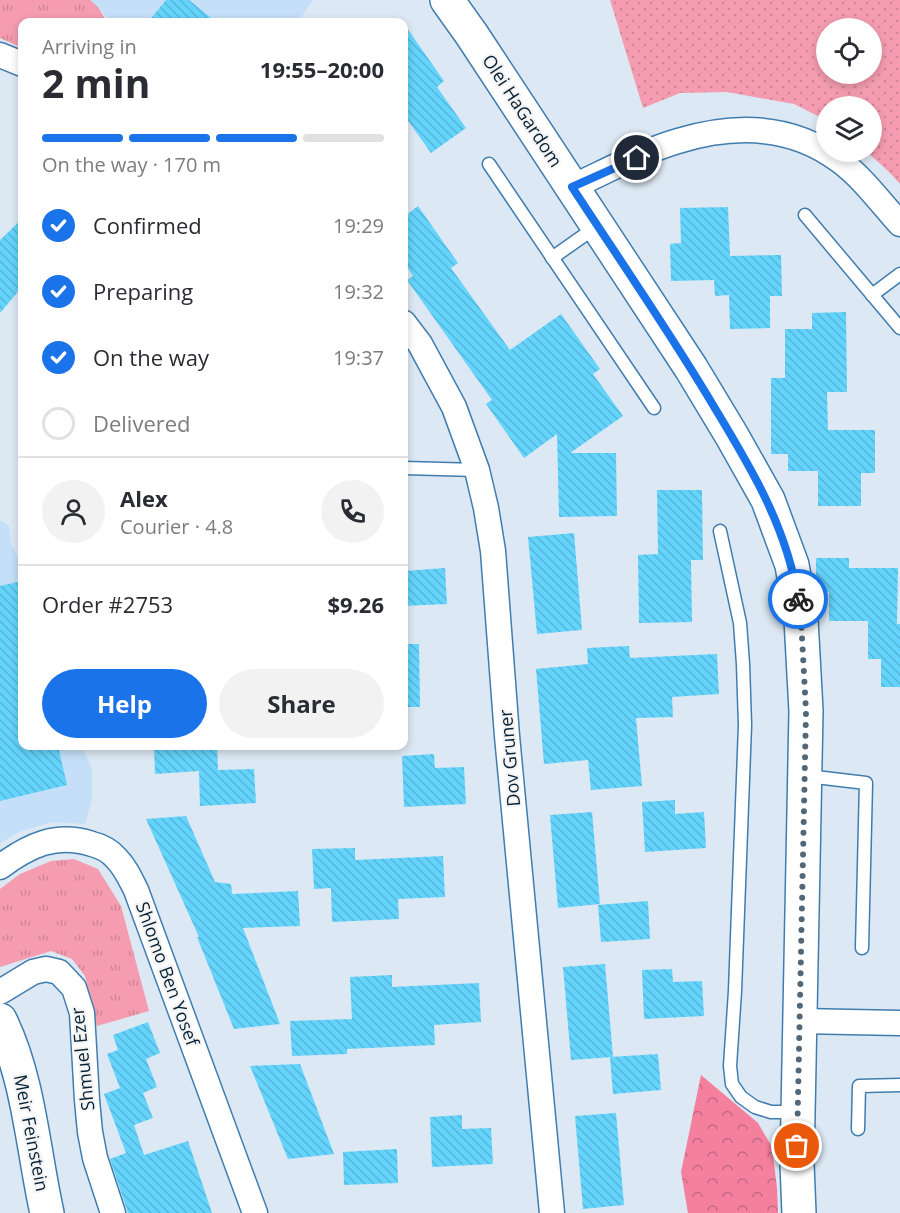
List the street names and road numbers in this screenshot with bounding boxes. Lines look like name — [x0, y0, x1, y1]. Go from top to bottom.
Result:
street label: Olei HaGardom — [477, 49, 568, 172]
street label: Dov Gruner — [493, 708, 525, 808]
street label: Shlomo Ben Yosef — [131, 898, 205, 1050]
street label: Shmuel Ezer — [65, 1006, 99, 1112]
street label: Meir Feinstein — [9, 1072, 55, 1193]

